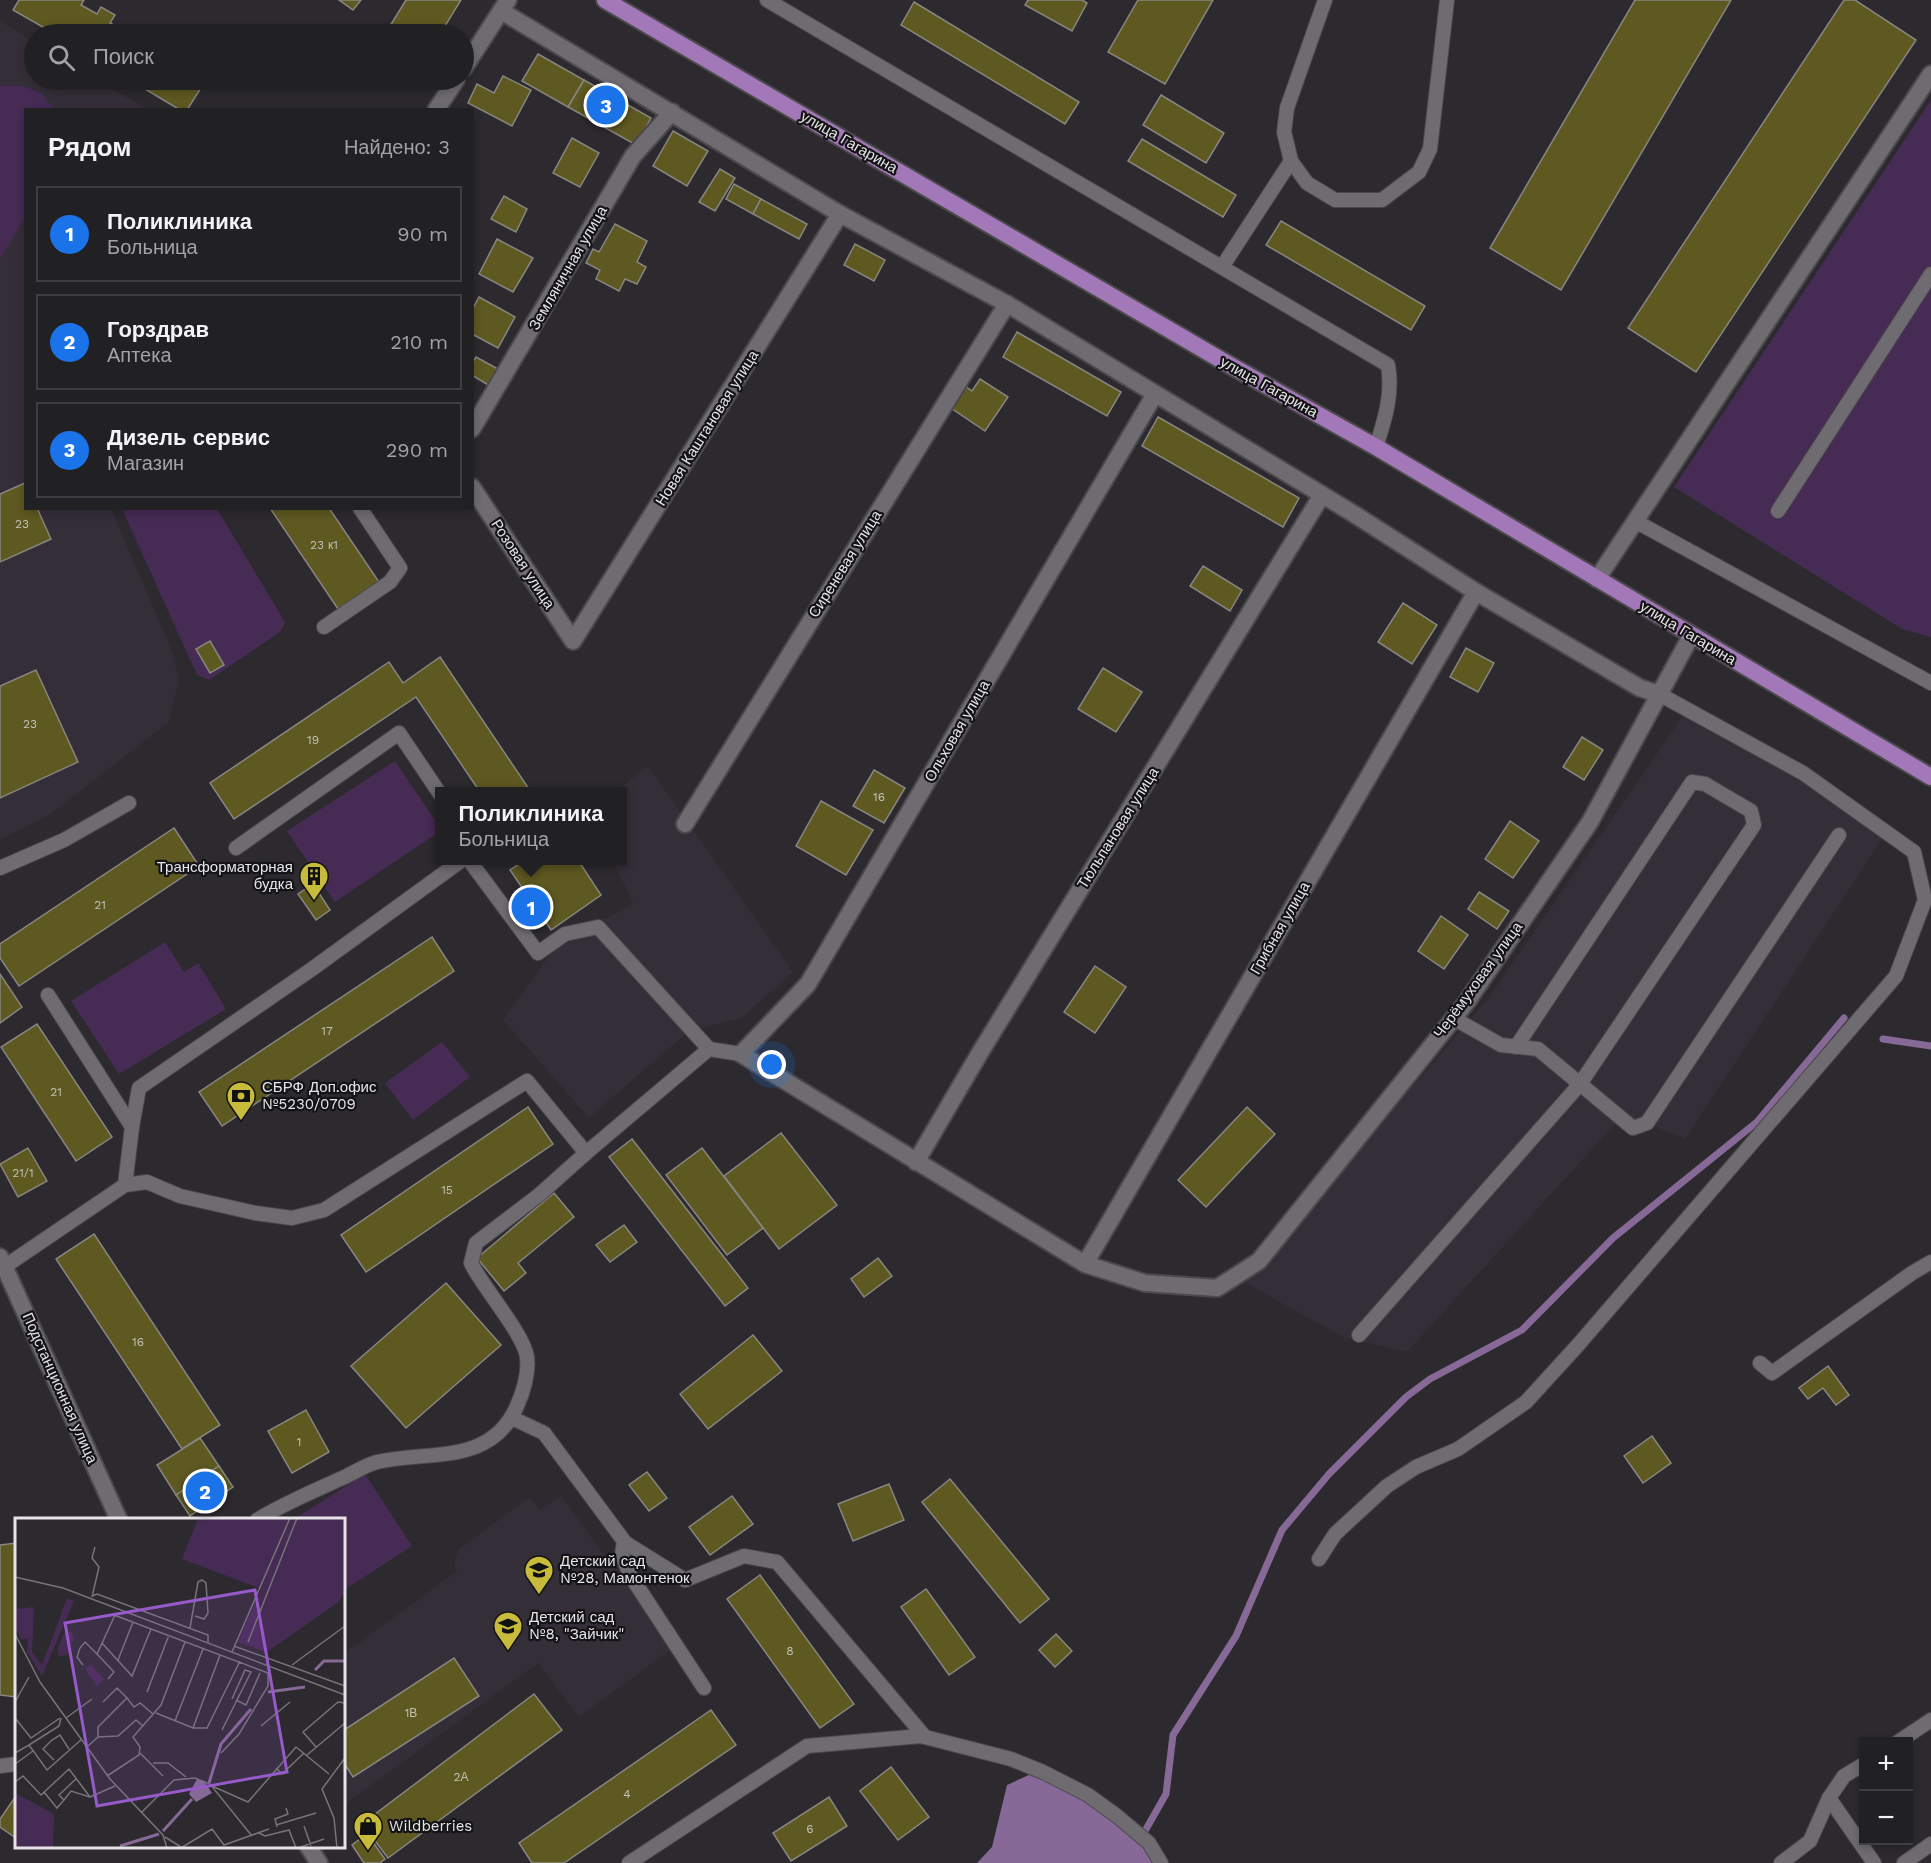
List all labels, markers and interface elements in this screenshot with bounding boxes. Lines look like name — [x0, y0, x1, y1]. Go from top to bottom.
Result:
search box — [24, 24, 474, 90]
icon: search — [45, 41, 78, 74]
text: Поиск — [93, 44, 154, 69]
pin: 3 — [586, 82, 626, 128]
street label: улица Гагарина — [797, 107, 901, 177]
text: Рядом — [48, 132, 131, 162]
text: Найдено: 3 — [344, 135, 450, 159]
street label: Земляничная улица — [525, 202, 611, 333]
text: Поликлиника — [107, 209, 252, 234]
text: 1 — [65, 222, 74, 246]
text: 90 m — [397, 222, 448, 246]
text: Больница — [107, 235, 198, 259]
text: Горздрав — [107, 317, 209, 342]
text: 2 — [64, 330, 75, 354]
text: 210 m — [390, 330, 448, 354]
text: Аптека — [107, 343, 172, 367]
street label: Новая Каштановая улица — [652, 346, 763, 509]
street label: улица Гагарина — [1217, 353, 1322, 422]
text: Дизель сервис — [107, 425, 270, 450]
text: 3 — [64, 438, 75, 462]
text: 290 m — [386, 438, 448, 462]
text: Магазин — [107, 451, 184, 475]
street label: Сиреневая улица — [805, 506, 886, 621]
street label: Розовая улица — [487, 516, 559, 613]
house number: 23 — [15, 517, 29, 531]
house number: 23 к1 — [310, 538, 338, 552]
street label: улица Гагарина — [1637, 597, 1740, 669]
street label: Ольховая улица — [921, 676, 994, 785]
house number: 23 — [23, 717, 37, 731]
house number: 19 — [307, 733, 319, 747]
street label: Тюльпановая улица — [1073, 763, 1163, 892]
popup — [435, 787, 627, 865]
house number: 16 — [873, 790, 885, 804]
text: Поликлиника — [458, 801, 604, 826]
text: Больница — [458, 827, 549, 851]
place label: Трансформаторная будка — [157, 858, 294, 893]
building icon: Трансформаторная будка — [298, 860, 330, 902]
street label: Грибная улица — [1246, 878, 1314, 977]
pin: 1 — [512, 884, 550, 930]
house number: 21 — [94, 898, 106, 912]
street label: Черёмуховая улица — [1430, 918, 1527, 1042]
house number: 17 — [321, 1024, 333, 1038]
your location — [757, 1050, 786, 1079]
place label: СБРФ Доп.офис №5230/0709 — [262, 1078, 377, 1113]
bank icon: СБРФ Доп.офис №5230/0709 — [225, 1080, 257, 1122]
house number: 21 — [50, 1085, 62, 1099]
house number: 21/1 — [12, 1166, 34, 1180]
house number: 15 — [441, 1183, 453, 1197]
street label: Подстанционная улица — [19, 1310, 102, 1467]
house number: 16 — [132, 1335, 144, 1349]
house number: 1 — [297, 1435, 301, 1449]
pin: 2 — [186, 1468, 224, 1514]
inset map — [15, 1518, 345, 1848]
place label: Детский сад №28, Мамонтенок — [560, 1552, 690, 1587]
school or university icon: Детский сад №28, Мамонтенок — [523, 1554, 555, 1596]
place label: Детский сад №8, "Зайчик" — [529, 1608, 624, 1643]
school or university icon: Детский сад №8, "Зайчик" — [492, 1610, 524, 1652]
house number: 8 — [786, 1644, 794, 1658]
house number: 1В — [405, 1706, 417, 1720]
map controls — [1859, 1737, 1913, 1845]
button: + — [1859, 1737, 1913, 1791]
house number: 2А — [454, 1770, 469, 1784]
house number: 4 — [623, 1787, 631, 1801]
button: − — [1859, 1791, 1913, 1845]
shop icon: Wildberries — [352, 1810, 384, 1852]
place label: Wildberries — [389, 1817, 472, 1835]
house number: 6 — [806, 1822, 814, 1836]

